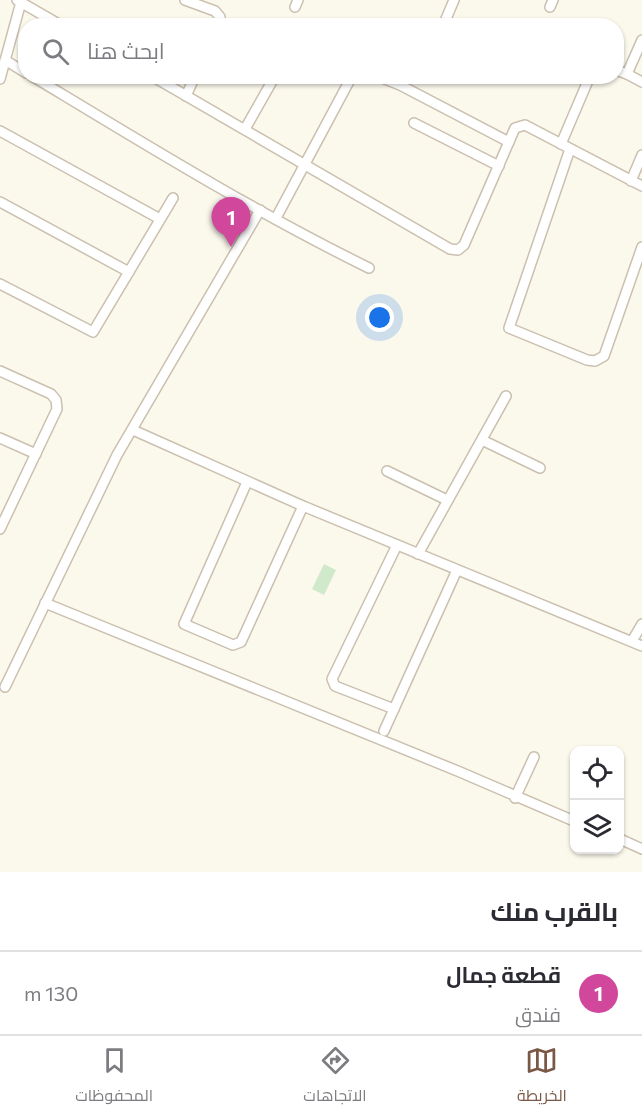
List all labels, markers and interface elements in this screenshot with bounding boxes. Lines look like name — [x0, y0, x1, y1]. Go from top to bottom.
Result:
search box — [18, 18, 624, 84]
icon: search — [39, 35, 72, 68]
text: ابحث هنا — [87, 37, 165, 64]
pin: 1 — [212, 198, 250, 247]
your location — [365, 303, 394, 332]
map controls — [570, 746, 624, 854]
button: locate — [570, 746, 624, 800]
button: layers — [570, 800, 624, 854]
text: بالقرب منك — [490, 895, 618, 926]
text: قطعة جمال — [446, 961, 561, 988]
text: 130 m — [24, 981, 78, 1005]
text: 1 — [594, 981, 603, 1005]
text: فندق — [515, 1002, 561, 1026]
tab: المحفوظات — [75, 1044, 153, 1110]
tab: الاتجاهات — [303, 1044, 367, 1110]
tab: الخريطة — [517, 1044, 567, 1110]

